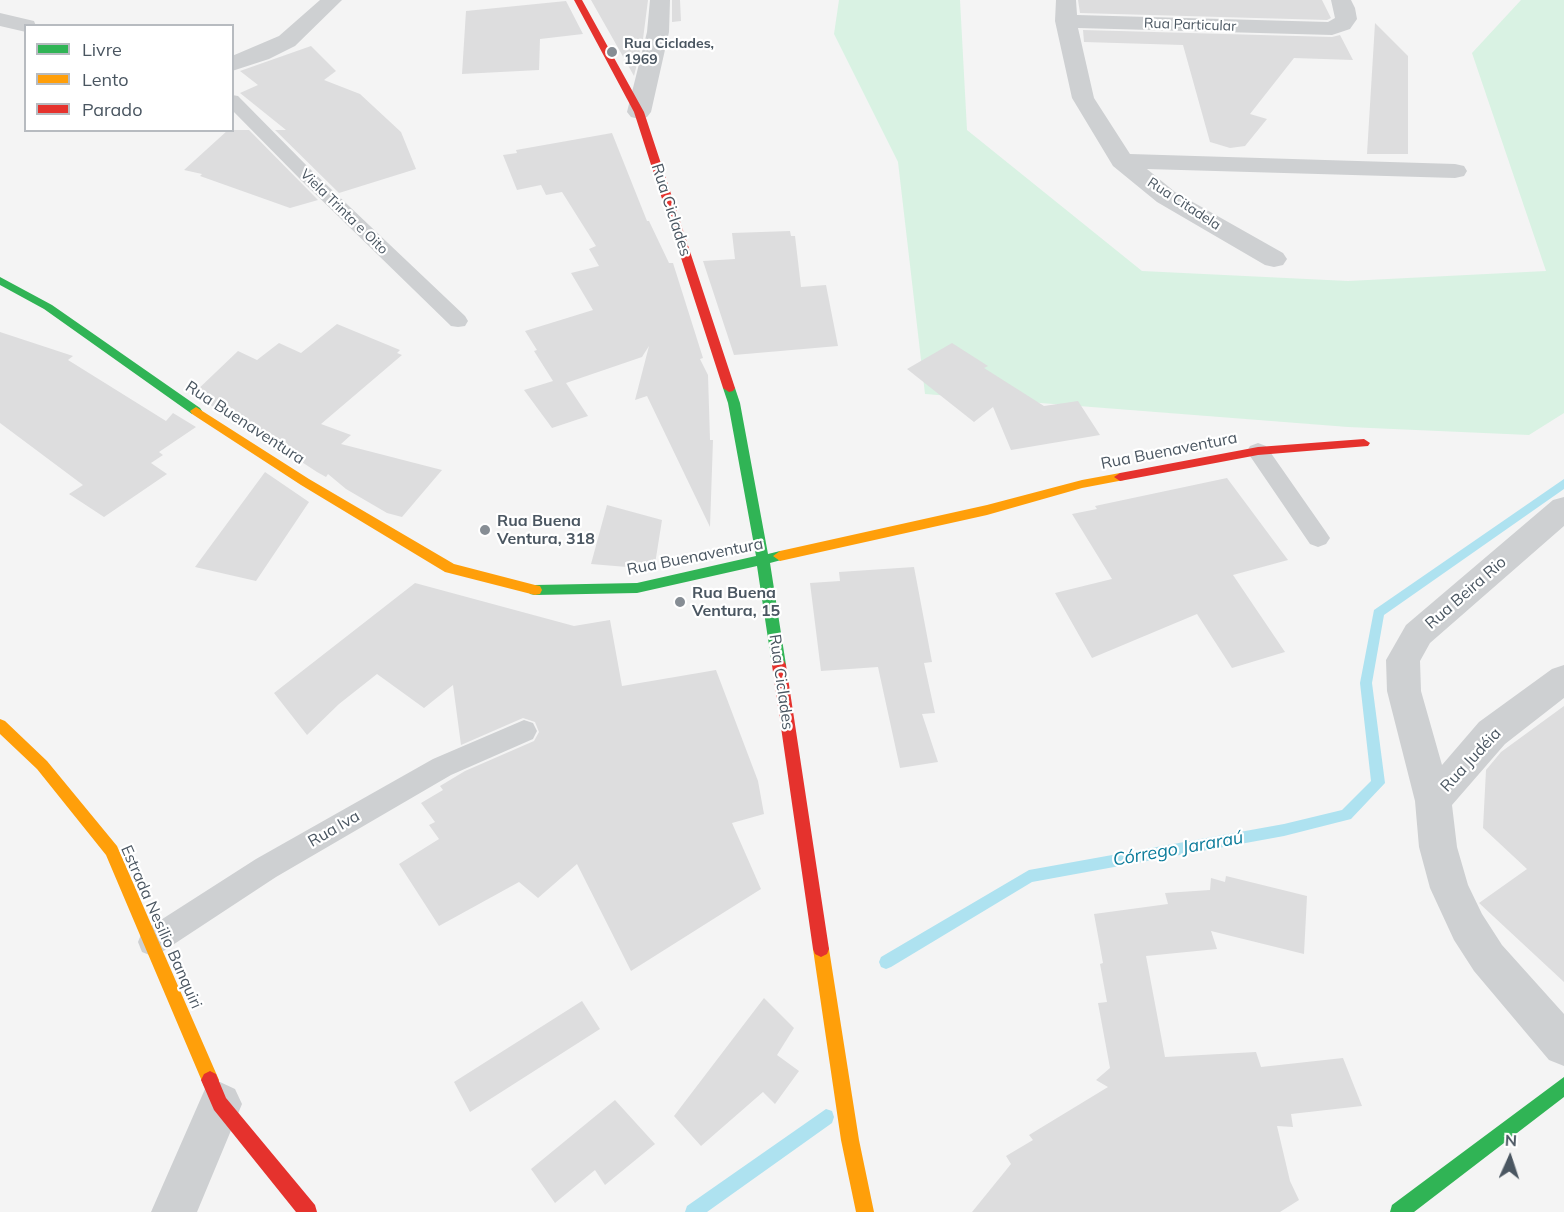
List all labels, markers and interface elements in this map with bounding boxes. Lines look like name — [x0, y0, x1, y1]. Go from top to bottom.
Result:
street label: Rua Particular — [1143, 15, 1237, 35]
legend — [24, 24, 234, 132]
place label: Rua Ciclades, 1969 — [624, 36, 714, 68]
text: Livre — [82, 38, 122, 61]
marker: Rua Ciclades, 1969 — [605, 45, 619, 59]
text: Lento — [82, 68, 129, 91]
text: Parado — [82, 98, 142, 121]
street label: Rua Ciclades — [647, 161, 695, 259]
street label: Viela Trinta e Oito — [297, 166, 391, 258]
street label: Rua Citadela — [1144, 174, 1224, 234]
street label: Rua Buenaventura — [182, 377, 308, 469]
street label: Rua Buenaventura — [1099, 428, 1239, 474]
place label: Rua Buena Ventura, 318 — [497, 511, 595, 549]
marker: Rua Buena Ventura, 318 — [478, 523, 492, 537]
street label: Rua Buenaventura — [625, 534, 765, 580]
street label: Rua Beira Rio — [1422, 553, 1510, 633]
place label: Rua Buena Ventura, 15 — [692, 583, 780, 621]
marker: Rua Buena Ventura, 15 — [673, 595, 687, 609]
street label: Rua Ciclades — [765, 633, 797, 731]
street label: Rua Judéia — [1437, 724, 1505, 796]
street label: Rua Iva — [305, 807, 363, 851]
water label: Córrego Jararaú — [1111, 827, 1245, 871]
street label: Estrada Nesilio Banquiri — [116, 842, 206, 1012]
north arrow — [1480, 1128, 1540, 1188]
text: N — [1504, 1130, 1518, 1150]

